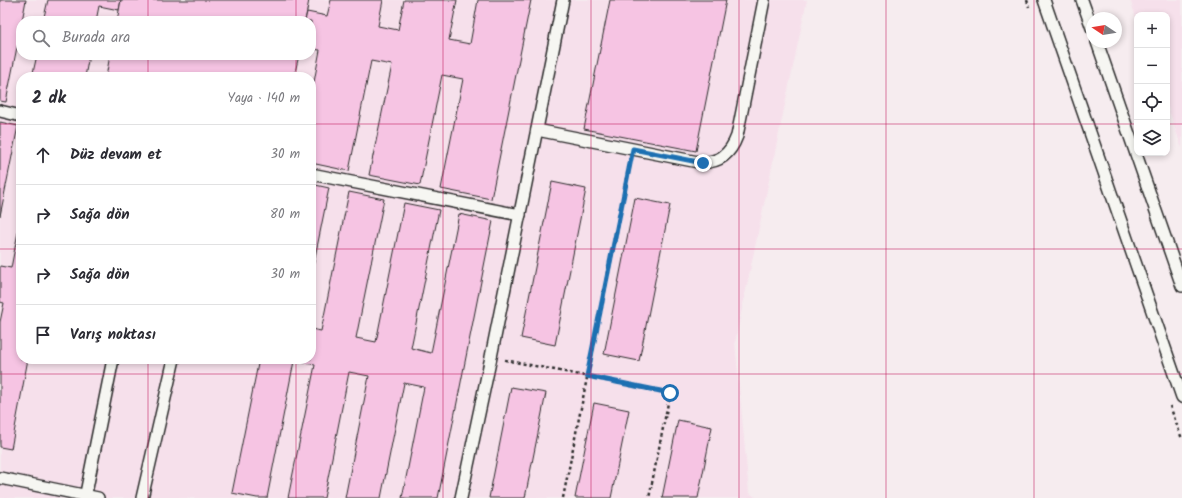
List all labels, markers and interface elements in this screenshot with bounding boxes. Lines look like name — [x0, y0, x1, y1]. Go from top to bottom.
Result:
north arrow — [1086, 12, 1122, 48]
map controls — [1134, 12, 1170, 156]
button: + — [1134, 12, 1170, 48]
search box — [16, 16, 316, 60]
text: Burada ara — [62, 26, 130, 50]
icon: search — [30, 27, 52, 49]
button: − — [1134, 48, 1170, 84]
button: locate — [1134, 84, 1170, 120]
text: 2 dk — [32, 85, 66, 112]
text: Yaya · 140 m — [227, 88, 300, 109]
button: layers — [1134, 120, 1170, 156]
text: Düz devam et — [70, 143, 162, 167]
icon: ahead — [32, 144, 54, 166]
text: 30 m — [271, 144, 300, 165]
route end — [694, 154, 712, 172]
text: Sağa dön — [70, 203, 130, 227]
icon: right — [32, 204, 54, 226]
text: 80 m — [270, 204, 300, 225]
text: Sağa dön — [70, 263, 130, 287]
icon: right — [32, 264, 54, 286]
text: 30 m — [271, 264, 300, 285]
text: Varış noktası — [70, 323, 156, 347]
icon: arrive — [32, 324, 54, 346]
route start — [661, 384, 679, 402]

